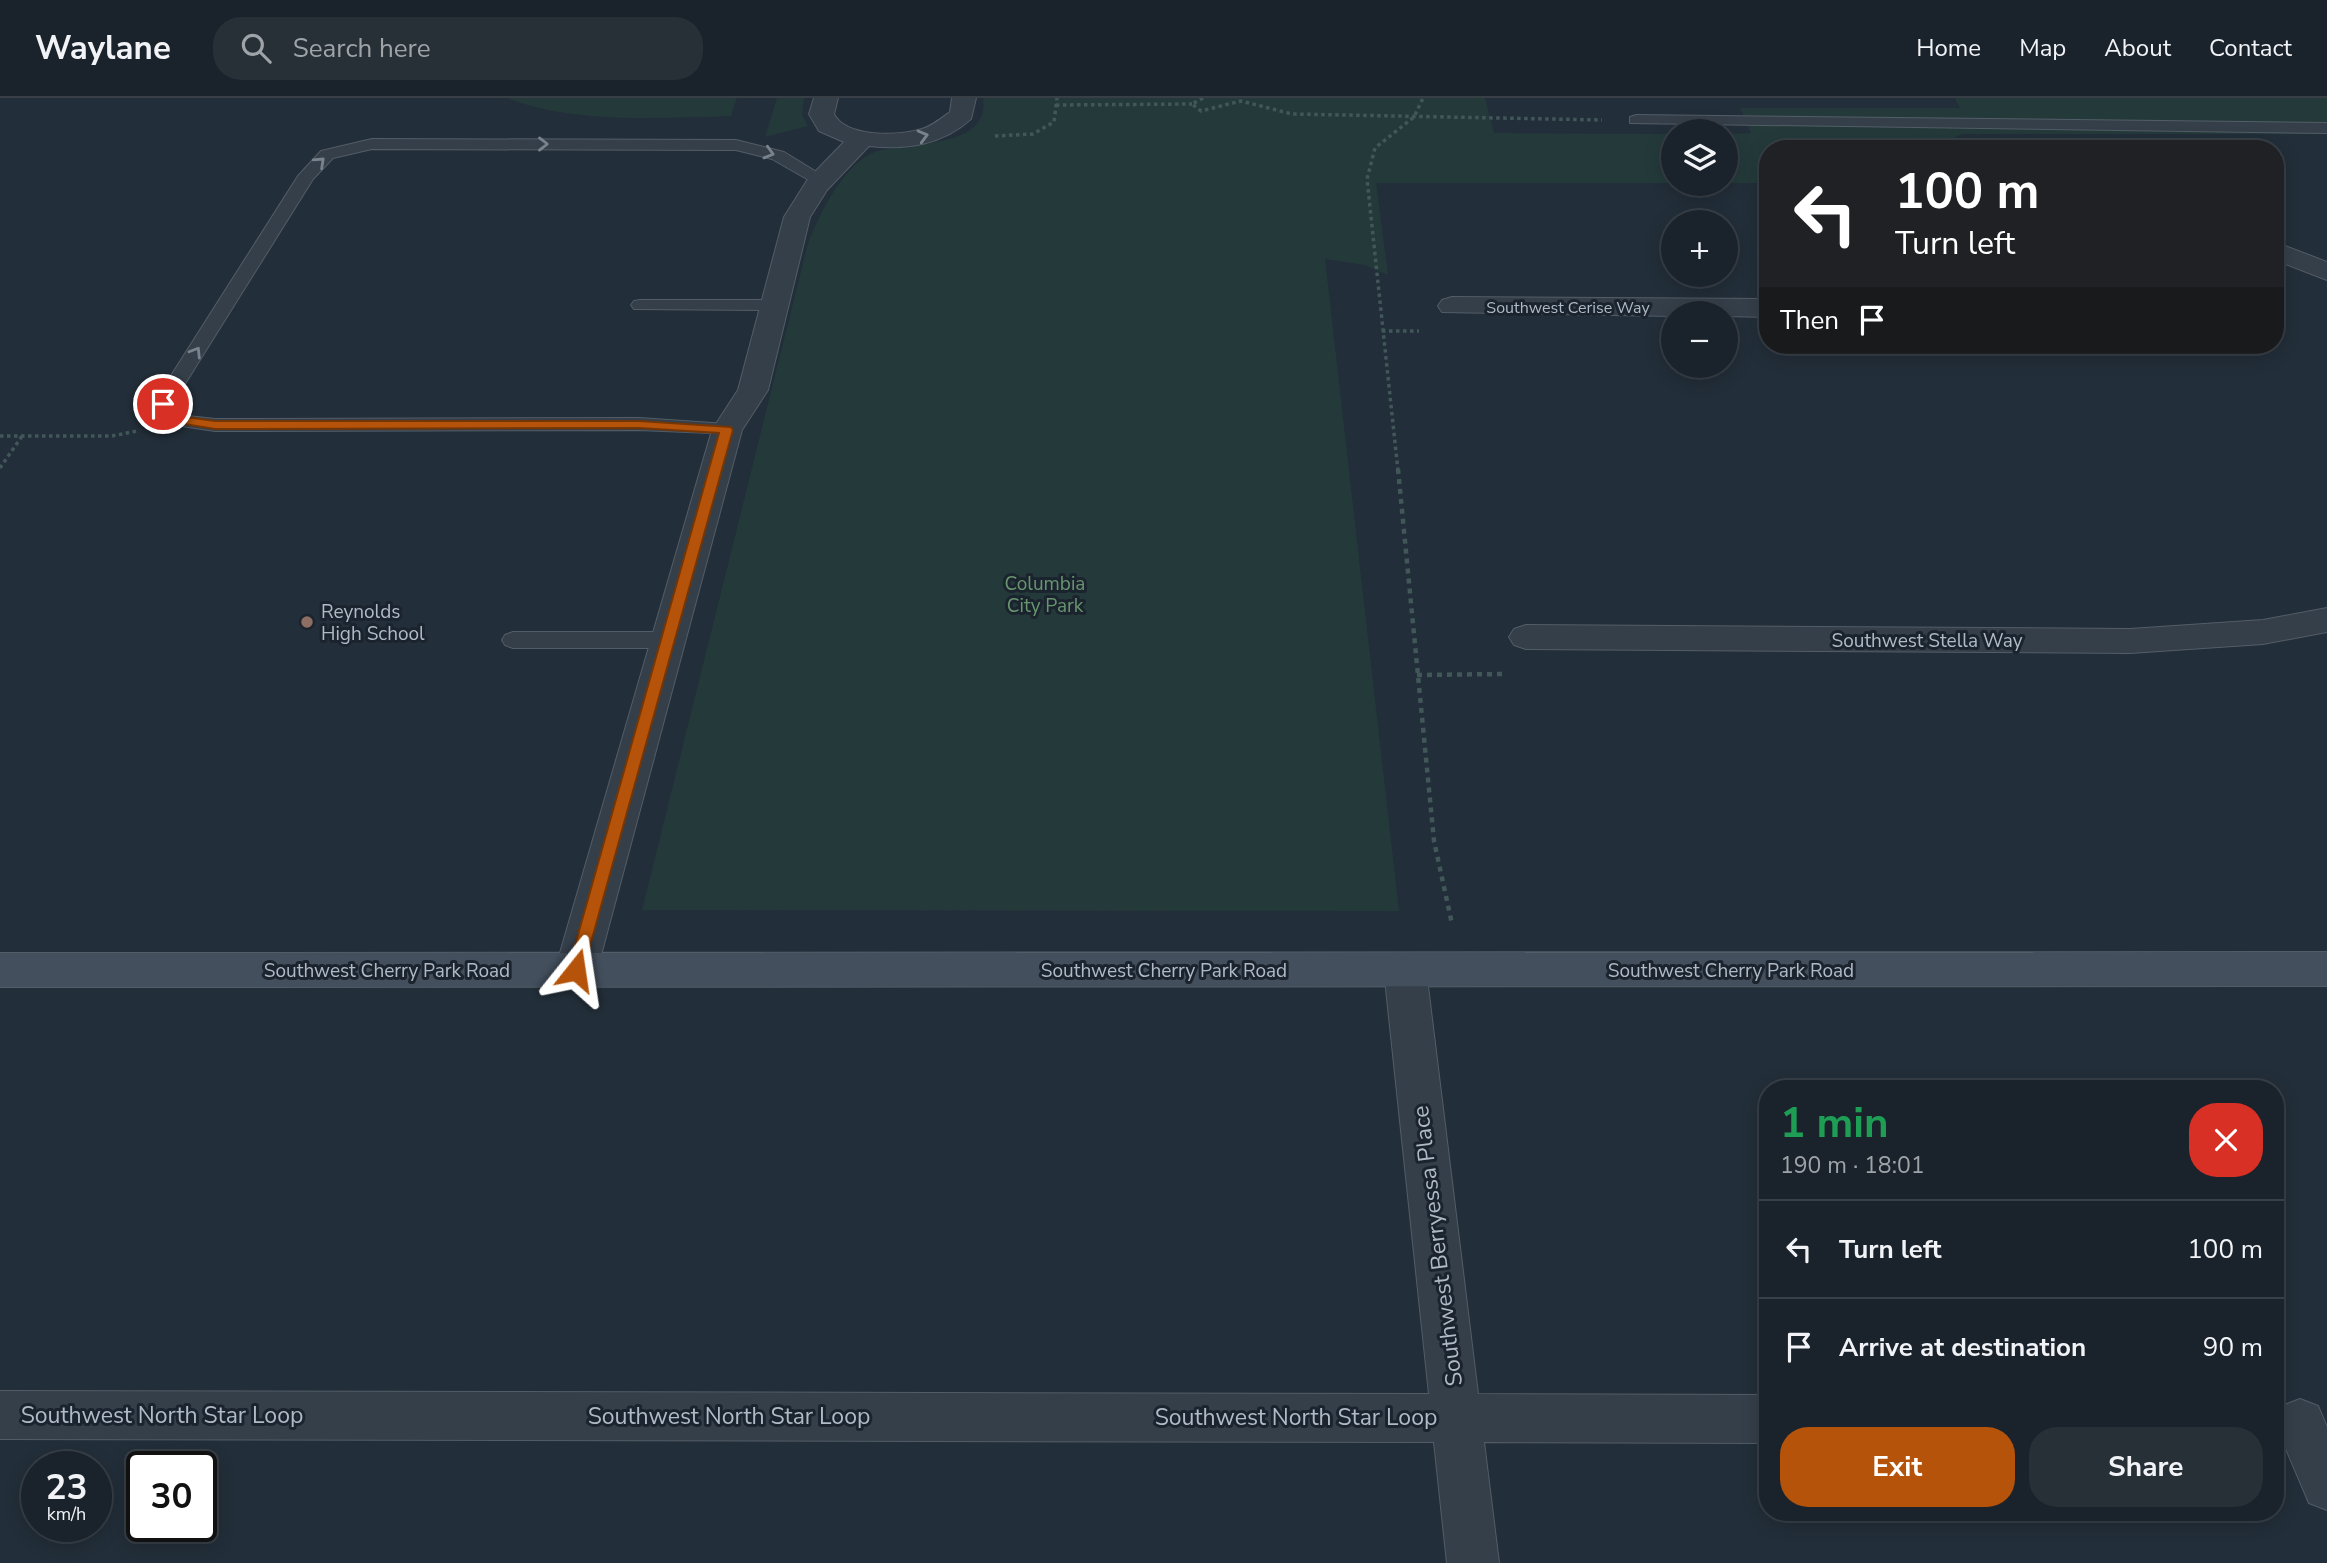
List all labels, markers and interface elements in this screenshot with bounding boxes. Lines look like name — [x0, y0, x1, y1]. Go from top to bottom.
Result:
search box — [213, 17, 703, 80]
text: Waylane — [35, 26, 171, 71]
icon: search — [237, 29, 275, 67]
text: Search here — [293, 31, 431, 66]
text: Home — [1916, 32, 1981, 64]
text: Map — [2019, 32, 2066, 64]
text: About — [2104, 32, 2171, 64]
text: Contact — [2209, 32, 2292, 64]
map controls — [1661, 119, 1738, 378]
button: layers — [1661, 119, 1738, 196]
one-way arrow — [917, 129, 929, 144]
one-way arrow — [538, 136, 549, 152]
one-way arrow — [763, 145, 775, 160]
one-way arrow — [312, 158, 325, 171]
text: 100 m — [1895, 158, 2039, 225]
icon: left — [1780, 168, 1871, 259]
button: + — [1661, 210, 1738, 287]
text: Turn left — [1895, 222, 2015, 265]
street label: Southwest Cerise Way — [1486, 297, 1650, 319]
button: − — [1661, 301, 1738, 378]
icon: arrive — [1853, 301, 1891, 339]
text: Then — [1780, 303, 1839, 338]
one-way arrow — [187, 347, 200, 360]
pin — [133, 374, 193, 434]
icon: arrive — [144, 385, 182, 423]
park label: Columbia City Park — [1005, 571, 1085, 619]
place label: Reynolds High School — [321, 599, 425, 647]
marker: Reynolds High School — [299, 614, 315, 630]
street label: Southwest Stella Way — [1832, 628, 2023, 654]
position arrow — [539, 933, 613, 1007]
street label: Southwest Cherry Park Road — [264, 958, 510, 984]
street label: Southwest Cherry Park Road — [1041, 958, 1287, 984]
street label: Southwest Cherry Park Road — [1608, 958, 1854, 984]
text: 1 min — [1780, 1095, 1889, 1152]
button: close — [2189, 1103, 2263, 1177]
street label: Southwest Berryessa Place — [1405, 1104, 1470, 1388]
text: 190 m · 18:01 — [1780, 1150, 1925, 1181]
icon: left — [1780, 1230, 1818, 1268]
text: Turn left — [1839, 1232, 1942, 1267]
text: 100 m — [2187, 1232, 2263, 1267]
icon: arrive — [1780, 1328, 1818, 1366]
text: Arrive at destination — [1839, 1330, 2086, 1365]
text: 90 m — [2203, 1330, 2263, 1365]
street label: Southwest North Star Loop — [21, 1400, 303, 1431]
street label: Southwest North Star Loop — [588, 1401, 870, 1432]
street label: Southwest North Star Loop — [1155, 1402, 1437, 1433]
button: Exit — [1780, 1427, 2015, 1507]
button: Share — [2029, 1427, 2263, 1507]
speed limit sign: 30 — [126, 1451, 217, 1542]
text: 23 — [45, 1464, 88, 1511]
text: km/h — [47, 1502, 86, 1526]

